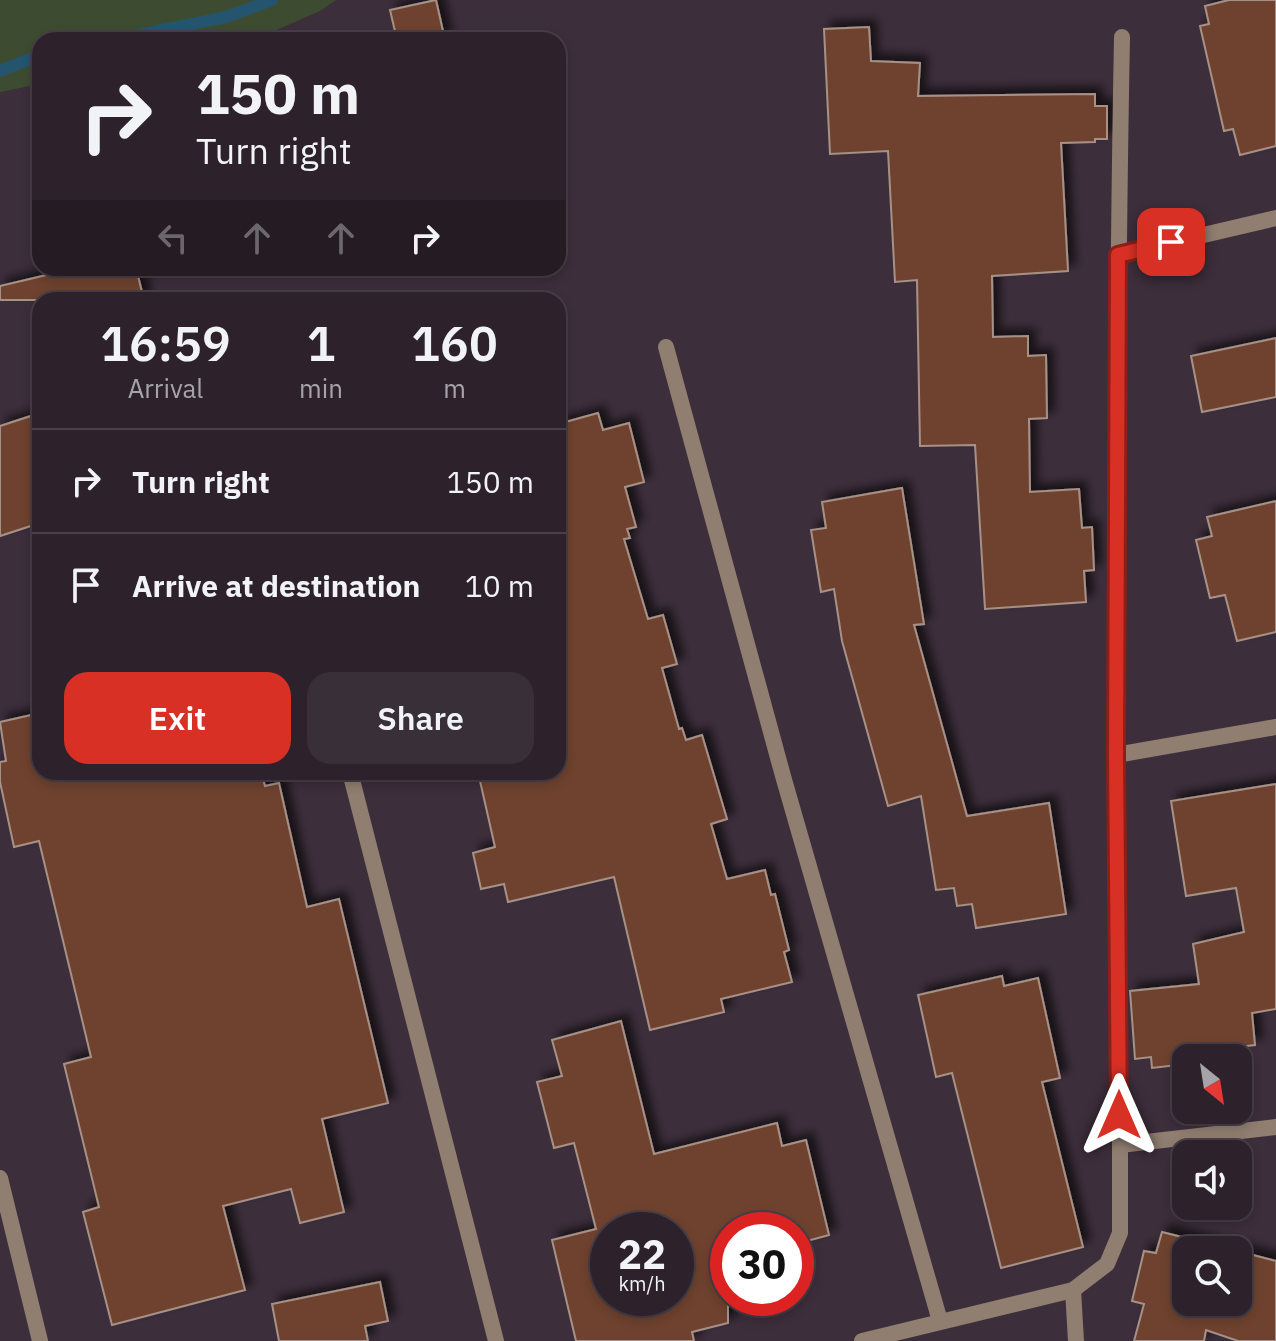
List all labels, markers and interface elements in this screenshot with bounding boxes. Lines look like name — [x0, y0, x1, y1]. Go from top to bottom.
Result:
text: 150 m — [196, 57, 360, 129]
icon: right — [64, 64, 168, 168]
text: Turn right — [196, 127, 352, 174]
pin — [1137, 208, 1205, 276]
icon: left — [151, 216, 195, 260]
icon: ahead — [235, 216, 279, 260]
icon: ahead — [319, 216, 363, 260]
icon: right — [403, 216, 447, 260]
icon: arrive — [1149, 220, 1193, 264]
text: 16:59 — [100, 312, 231, 374]
text: 1 — [307, 312, 335, 374]
text: 160 — [411, 312, 498, 374]
text: Arrival — [128, 371, 203, 405]
text: min — [299, 371, 343, 405]
text: m — [443, 371, 466, 405]
icon: right — [64, 459, 108, 503]
text: Turn right — [132, 462, 270, 501]
text: 150 m — [447, 462, 534, 501]
icon: arrive — [64, 563, 108, 607]
text: Arrive at destination — [132, 566, 420, 605]
text: 10 m — [465, 566, 534, 605]
button: Exit — [64, 672, 291, 764]
button: Share — [307, 672, 534, 764]
north arrow — [1172, 1044, 1252, 1124]
map controls — [1172, 1044, 1252, 1316]
position arrow — [1077, 1073, 1161, 1157]
button: sound — [1172, 1140, 1252, 1220]
speed limit sign: 30 — [710, 1212, 814, 1316]
text: 22 — [618, 1228, 666, 1280]
button: search — [1172, 1236, 1252, 1316]
text: km/h — [618, 1270, 666, 1297]

